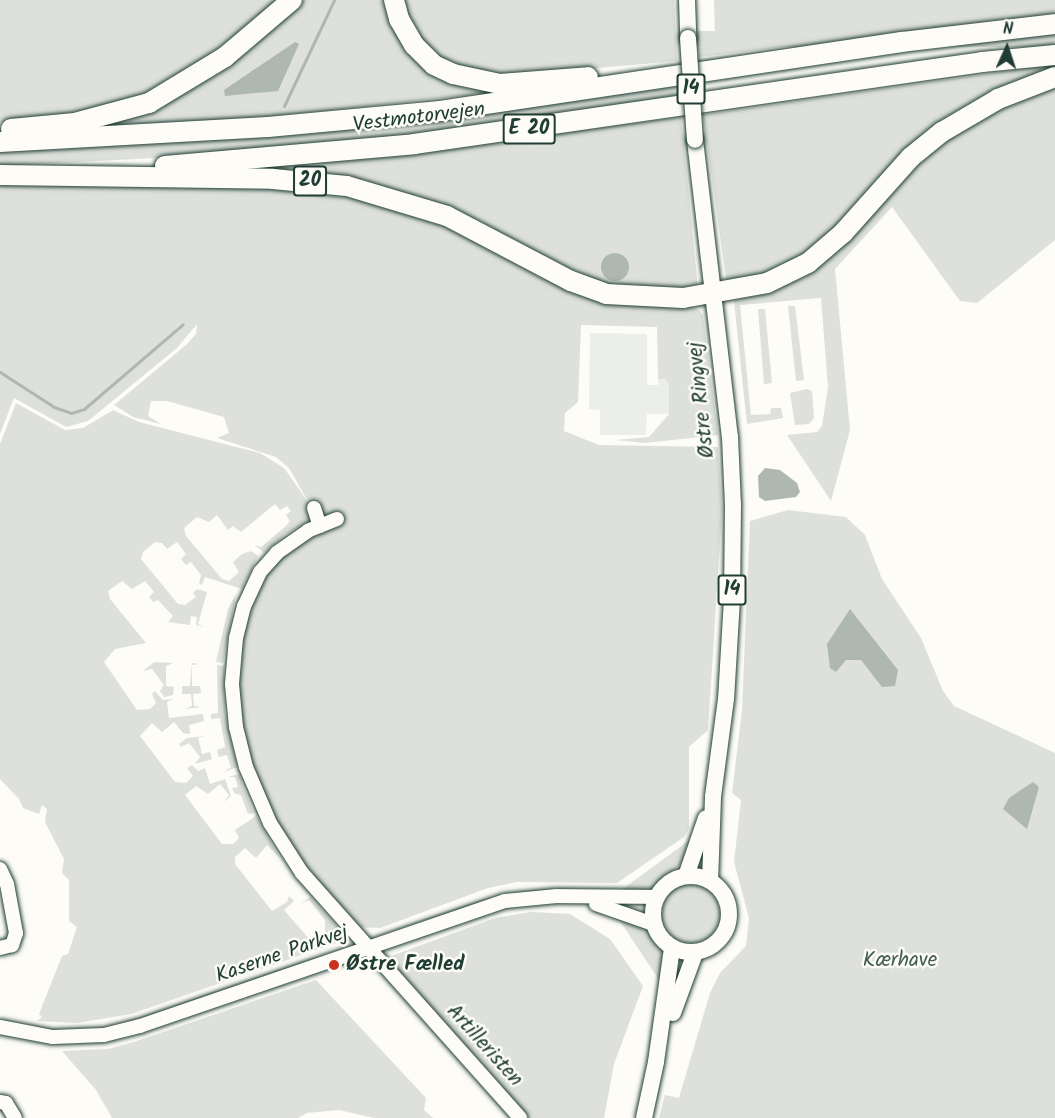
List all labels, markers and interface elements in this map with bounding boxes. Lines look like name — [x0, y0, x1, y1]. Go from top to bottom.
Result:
text: N — [1002, 17, 1014, 42]
north arrow — [977, 18, 1037, 78]
road number: 14 — [676, 72, 706, 106]
street label: Vestmotorvejen — [352, 97, 486, 139]
road number: E 20 — [502, 112, 556, 146]
road number: 20 — [292, 164, 328, 198]
street label: Østre Ringvej — [683, 341, 721, 459]
road number: 14 — [717, 573, 747, 607]
street label: Kaserne Parkvej — [212, 921, 352, 989]
park label: Kærhave — [863, 948, 937, 974]
place label: Østre Fælled — [346, 952, 465, 978]
marker: Østre Fælled — [327, 958, 341, 972]
street label: Artilleristen — [440, 1000, 528, 1092]

